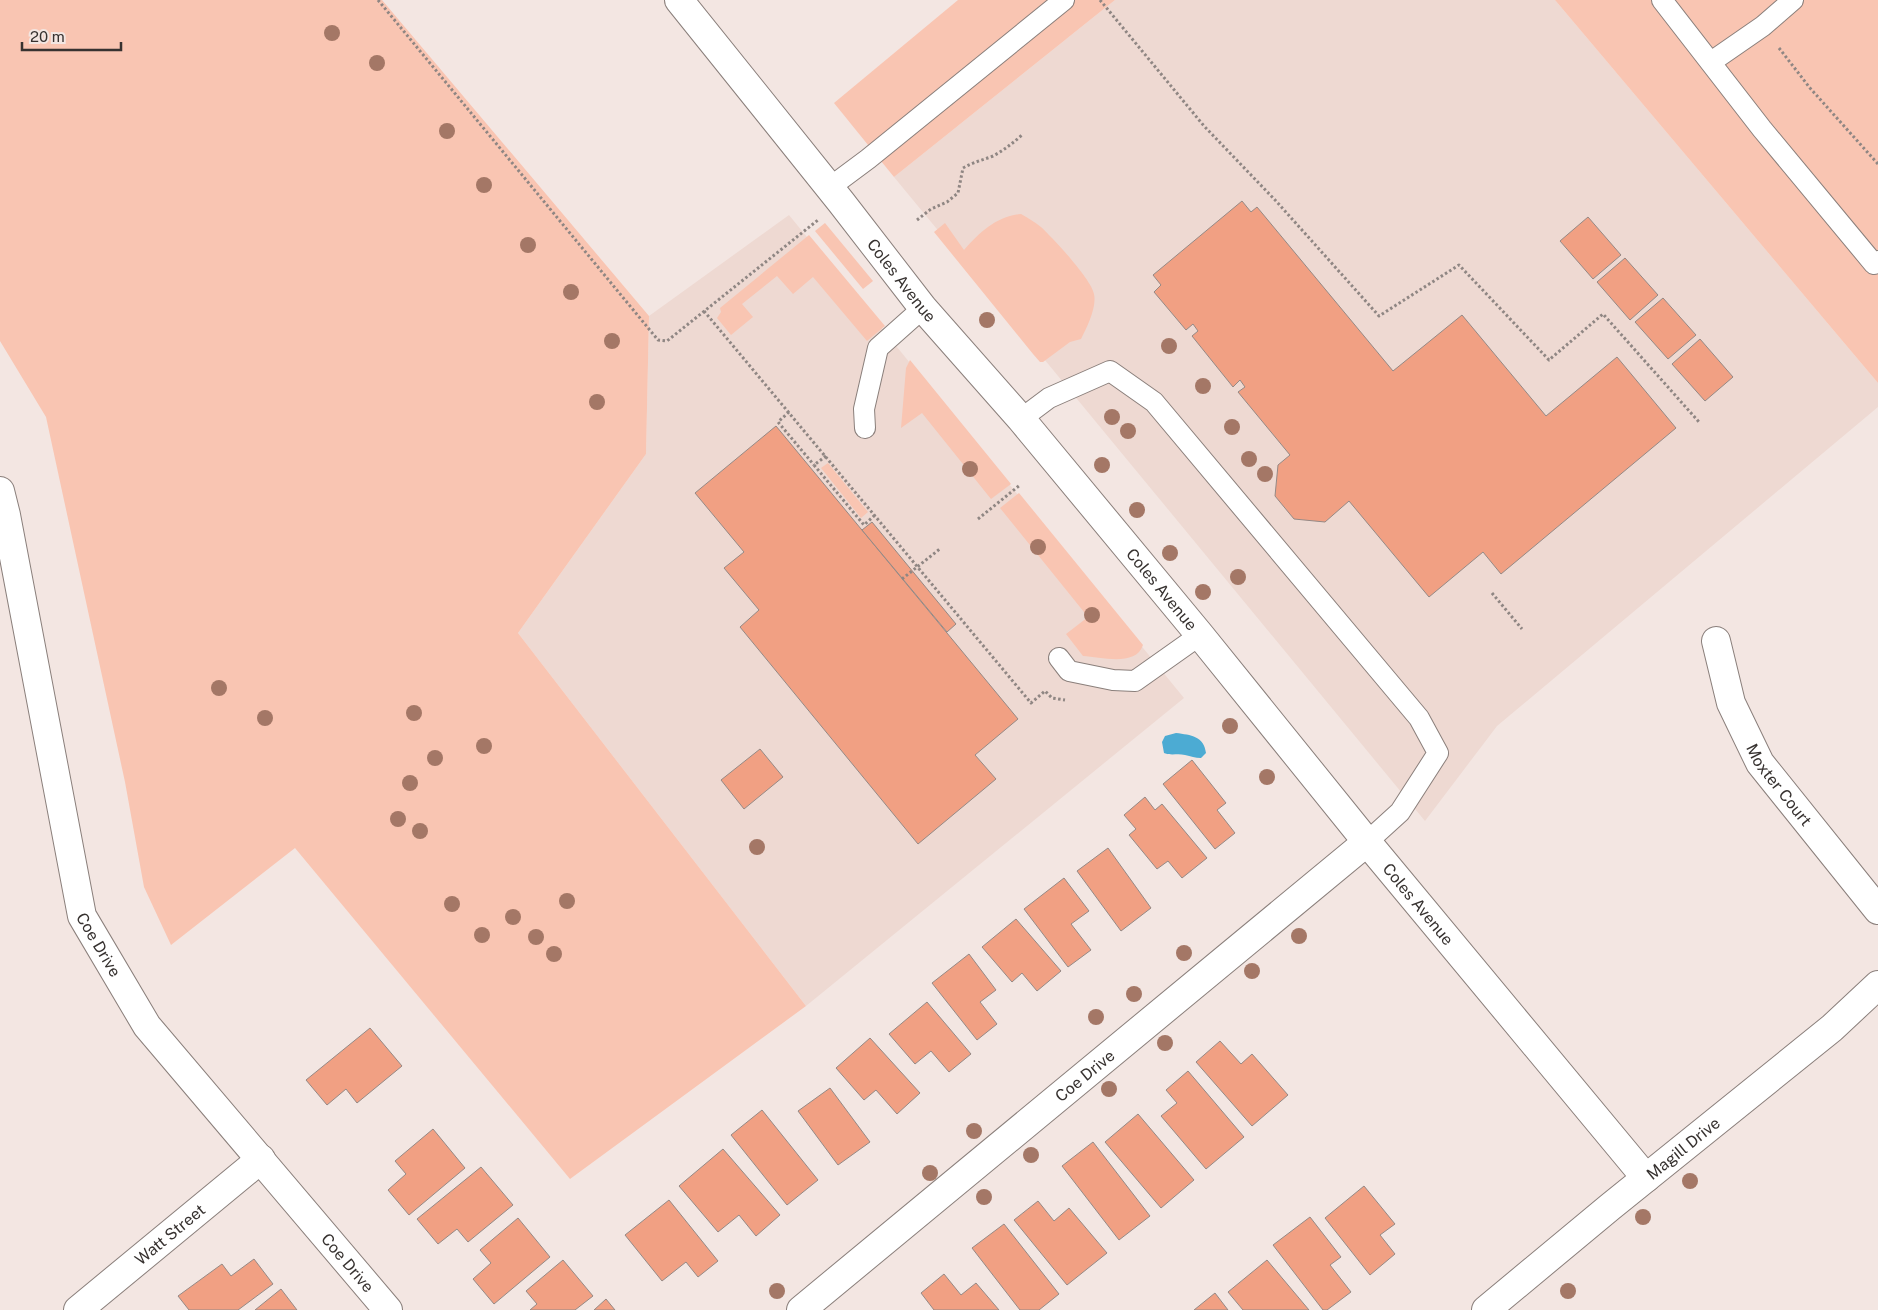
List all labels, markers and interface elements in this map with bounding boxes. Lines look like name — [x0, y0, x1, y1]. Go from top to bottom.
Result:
scale bar — [22, 20, 121, 52]
text: 20 m — [30, 28, 65, 45]
street label: Coles Avenue — [863, 235, 940, 326]
street label: Coles Avenue — [1123, 544, 1201, 634]
street label: Moxter Court — [1743, 740, 1816, 830]
street label: Coles Avenue — [1379, 859, 1458, 949]
street label: Coe Drive — [73, 909, 125, 980]
street label: Coe Drive — [1051, 1045, 1118, 1106]
street label: Magill Drive — [1643, 1113, 1724, 1183]
street label: Watt Street — [131, 1200, 209, 1269]
street label: Coe Drive — [318, 1229, 378, 1296]

